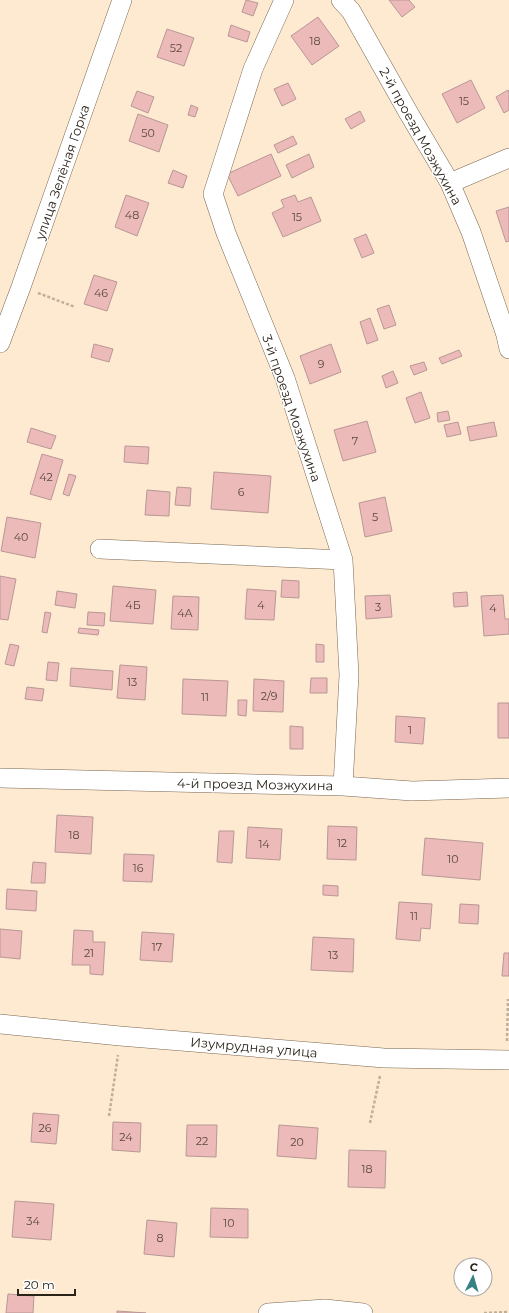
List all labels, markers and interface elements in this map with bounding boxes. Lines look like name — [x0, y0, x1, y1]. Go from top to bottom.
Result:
house number: 18 — [310, 34, 321, 48]
house number: 52 — [170, 41, 182, 55]
street label: 2-й проезд Мозжухина — [376, 64, 466, 208]
house number: 15 — [459, 94, 469, 108]
street label: улица Зелёная Горка — [31, 102, 93, 243]
house number: 50 — [141, 126, 155, 140]
house number: 48 — [125, 208, 139, 222]
house number: 15 — [292, 210, 302, 224]
house number: 46 — [94, 286, 108, 300]
street label: 3-й проезд Мозжухина — [259, 332, 325, 484]
house number: 9 — [318, 357, 325, 371]
house number: 7 — [352, 434, 358, 448]
house number: 42 — [39, 470, 53, 484]
house number: 6 — [238, 485, 245, 499]
house number: 5 — [372, 510, 378, 524]
house number: 40 — [14, 530, 28, 544]
house number: 4Б — [125, 598, 141, 612]
house number: 4 — [257, 598, 265, 612]
house number: 3 — [375, 600, 381, 614]
house number: 4 — [489, 601, 497, 615]
house number: 4А — [177, 606, 194, 620]
house number: 13 — [127, 675, 137, 689]
house number: 2/9 — [261, 689, 278, 703]
house number: 11 — [201, 690, 209, 704]
house number: 1 — [408, 723, 412, 737]
street label: 4-й проезд Мозжухина — [177, 775, 333, 793]
house number: 18 — [69, 828, 80, 842]
house number: 12 — [337, 836, 347, 850]
house number: 14 — [258, 837, 270, 851]
house number: 10 — [447, 852, 459, 866]
house number: 16 — [133, 861, 144, 875]
house number: 11 — [410, 909, 418, 923]
house number: 17 — [152, 940, 162, 954]
house number: 21 — [84, 946, 94, 960]
house number: 13 — [328, 948, 338, 962]
street label: Изумрудная улица — [190, 1033, 318, 1061]
house number: 26 — [39, 1121, 52, 1135]
house number: 24 — [119, 1130, 133, 1144]
house number: 22 — [196, 1134, 208, 1148]
house number: 20 — [290, 1135, 304, 1149]
house number: 18 — [362, 1162, 373, 1176]
house number: 34 — [26, 1214, 40, 1228]
house number: 10 — [223, 1216, 235, 1230]
house number: 8 — [156, 1231, 164, 1245]
north arrow — [453, 1257, 493, 1297]
text: С — [469, 1260, 478, 1274]
scale bar — [18, 1271, 75, 1297]
text: 20 m — [24, 1277, 55, 1292]

